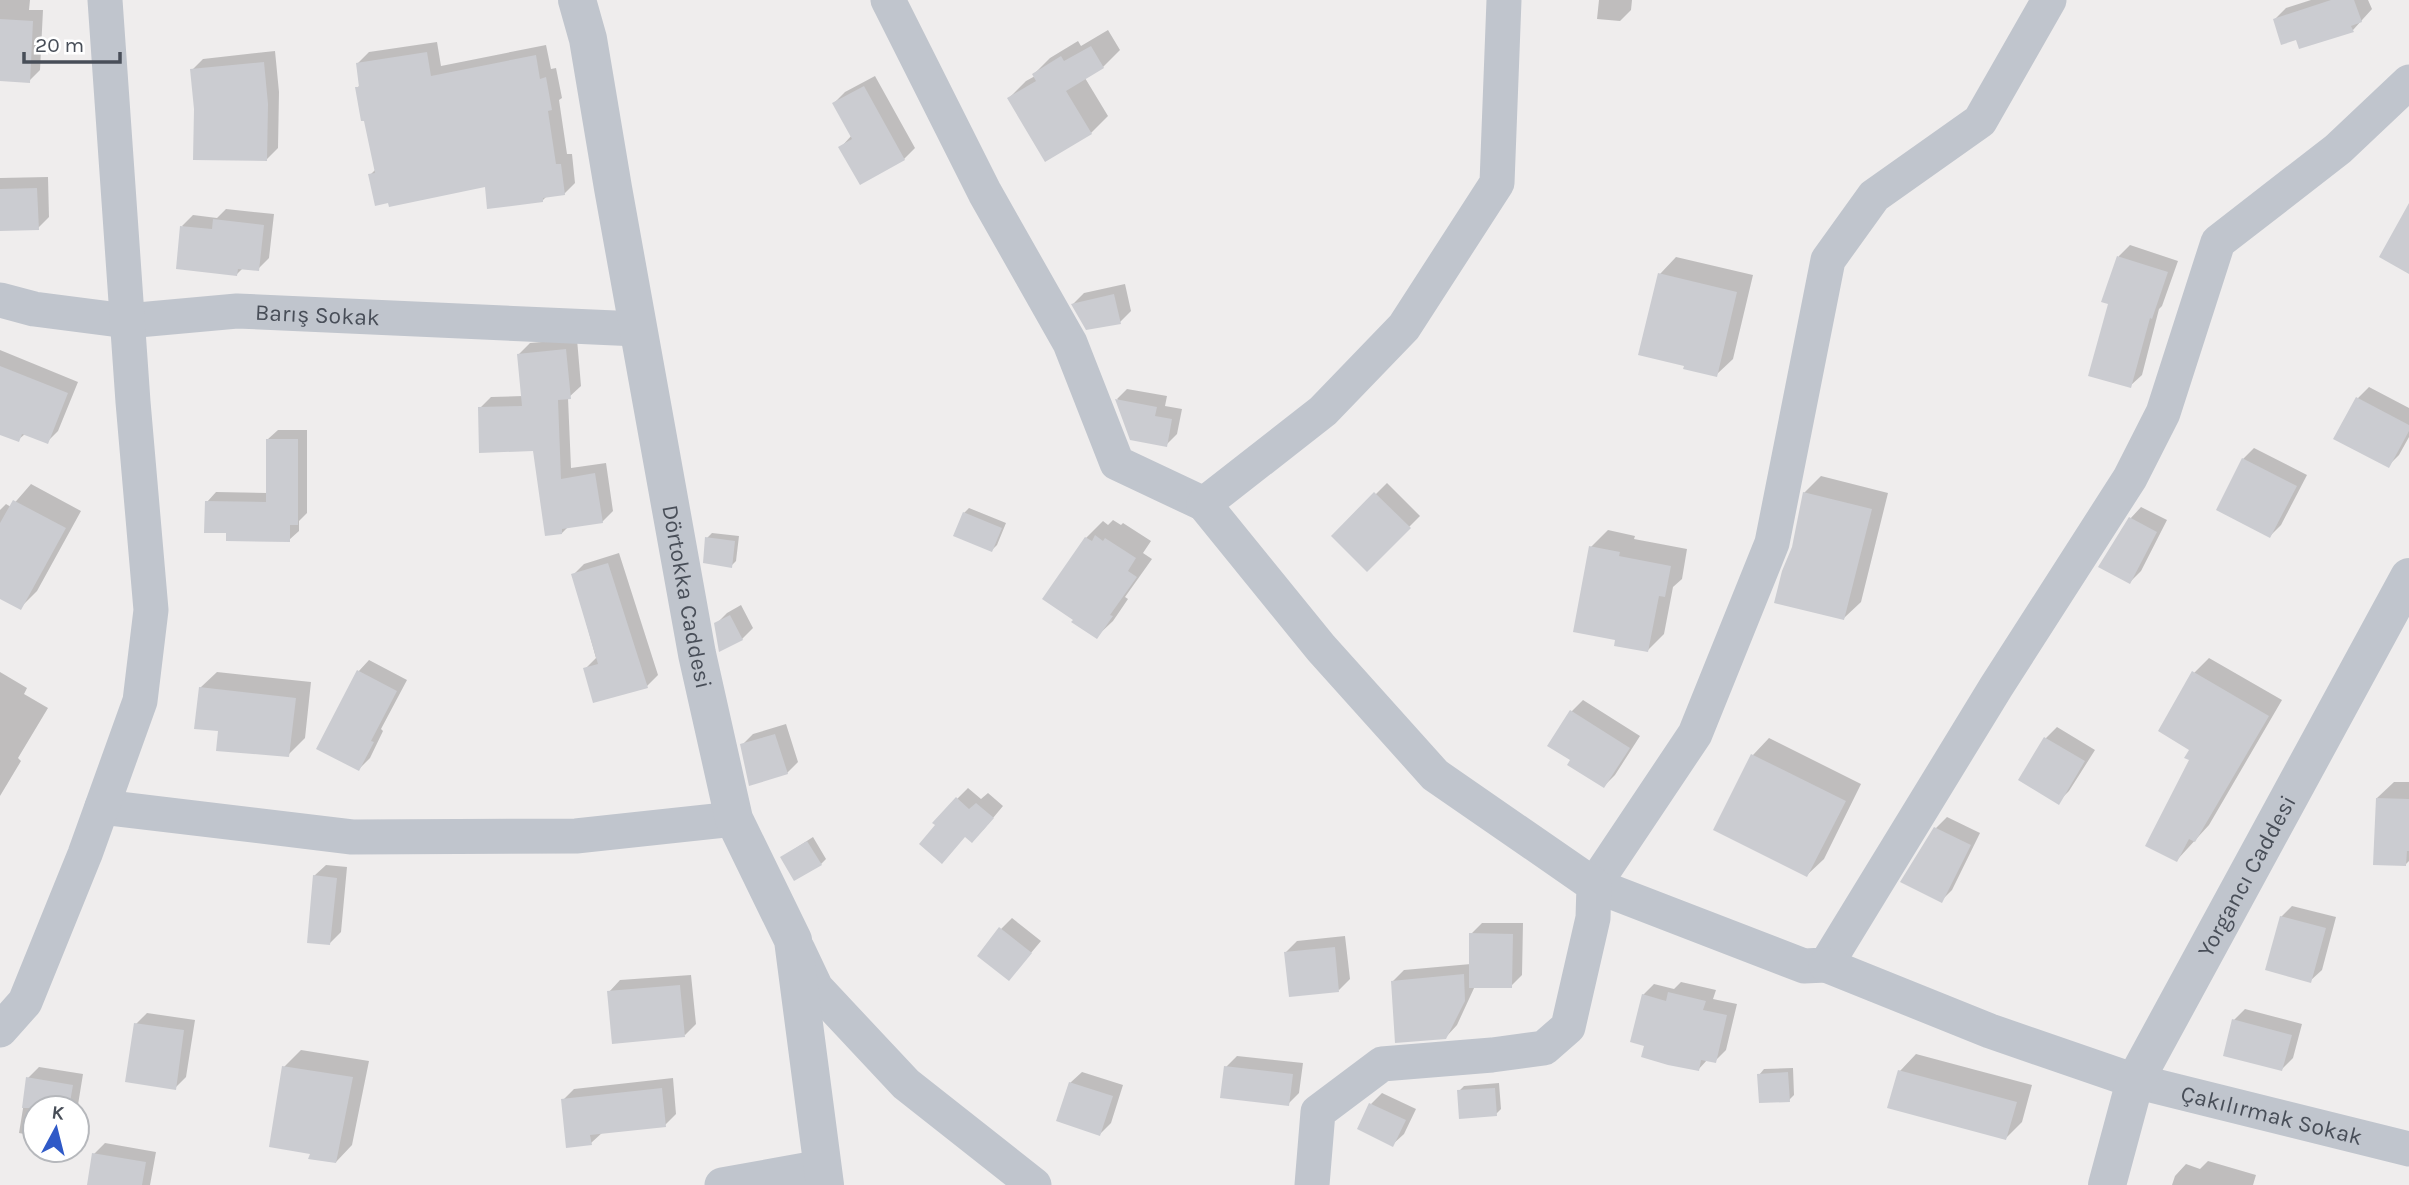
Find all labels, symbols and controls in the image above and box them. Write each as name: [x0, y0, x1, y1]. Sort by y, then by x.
scale bar: [24, 21, 121, 65]
text: 20 m: [35, 33, 84, 57]
street label: Barış Sokak: [255, 298, 381, 331]
street label: Dörtokka Caddesi: [657, 503, 718, 691]
street label: Yorgancı Caddesi: [2192, 790, 2301, 962]
street label: Çakılırmak Sokak: [2178, 1079, 2365, 1150]
north arrow: [21, 1094, 91, 1164]
text: K: [50, 1101, 66, 1125]

